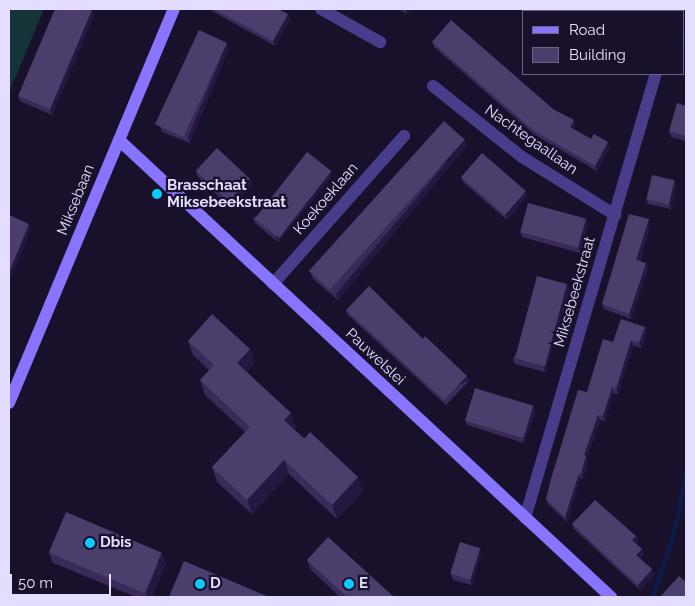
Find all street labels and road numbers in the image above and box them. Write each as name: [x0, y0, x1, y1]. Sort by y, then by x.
street label: Nachtegaallaan: [481, 101, 581, 179]
street label: Koekoeklaan: [290, 159, 362, 239]
street label: Miksebaan: [54, 162, 98, 238]
street label: Miksebeekstraat: [551, 235, 599, 349]
street label: Pauwelslei: [342, 325, 408, 389]

